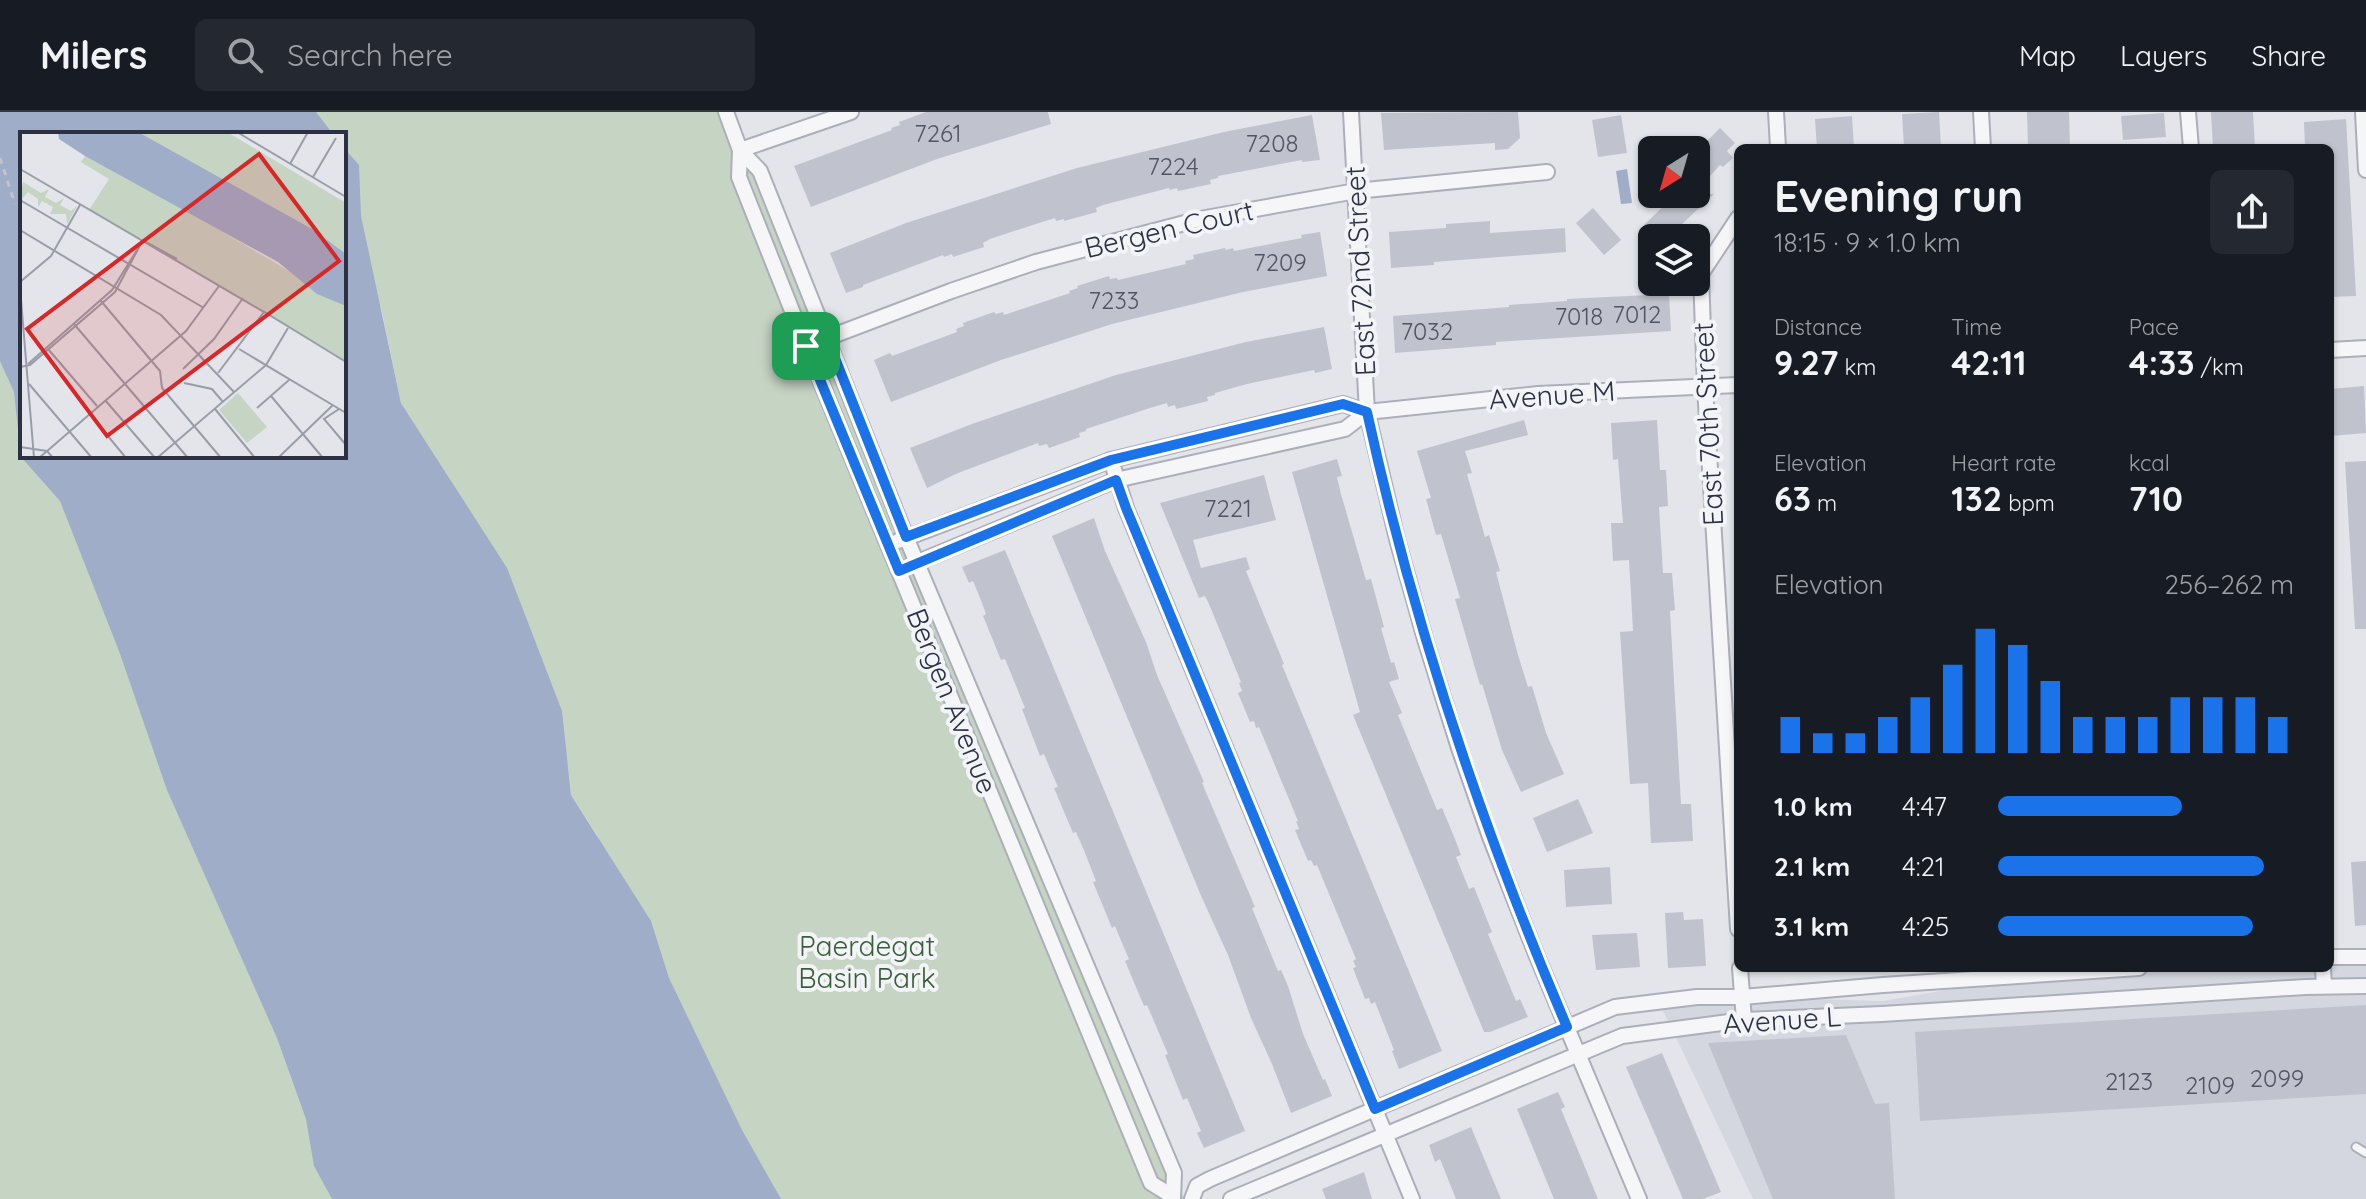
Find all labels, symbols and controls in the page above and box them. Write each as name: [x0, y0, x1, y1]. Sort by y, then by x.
search box: [195, 19, 755, 91]
text: Milers: [40, 31, 147, 79]
icon: search: [223, 33, 267, 77]
text: Search here: [287, 36, 453, 74]
text: Map: [2019, 38, 2076, 73]
text: Layers: [2120, 38, 2207, 73]
text: Share: [2251, 38, 2326, 73]
house number: 7261: [914, 118, 962, 148]
house number: 7208: [1246, 128, 1298, 158]
inset map: [20, 132, 346, 458]
north arrow: [1638, 136, 1710, 208]
map controls: [1638, 136, 1710, 296]
house number: 7224: [1147, 151, 1199, 181]
street label: East 72nd Street: [1337, 165, 1382, 377]
text: Evening run: [1774, 168, 2023, 223]
button: share: [2210, 170, 2294, 254]
street label: Bergen Court: [1081, 192, 1257, 265]
button: layers: [1638, 224, 1710, 296]
text: 18:15 · 9 × 1.0 km: [1774, 226, 1961, 259]
house number: 7209: [1253, 247, 1307, 277]
house number: 7233: [1089, 285, 1139, 315]
house number: 7012: [1613, 299, 1661, 329]
house number: 7018: [1555, 301, 1603, 331]
pin: [772, 312, 840, 380]
text: Distance: [1774, 313, 1862, 341]
text: Time: [1951, 313, 2002, 341]
text: Pace: [2129, 313, 2179, 341]
house number: 7032: [1401, 316, 1453, 346]
street label: East 70th Street: [1685, 321, 1730, 527]
icon: arrive: [784, 324, 828, 368]
text: 9.27: [1774, 341, 1838, 384]
text: 42:11: [1951, 341, 2026, 384]
text: 4:33: [2129, 341, 2194, 384]
text: km: [1838, 353, 1876, 381]
text: /km: [2194, 353, 2244, 381]
street label: Avenue M: [1488, 373, 1616, 416]
text: Elevation: [1774, 449, 1867, 477]
text: Heart rate: [1951, 449, 2056, 477]
text: kcal: [2129, 449, 2170, 477]
text: 63: [1774, 477, 1811, 520]
text: 132: [1951, 477, 2002, 520]
text: 710: [2129, 477, 2183, 520]
text: m: [1811, 489, 1837, 517]
text: bpm: [2002, 489, 2055, 517]
house number: 7221: [1204, 493, 1252, 523]
text: Elevation: [1774, 568, 1884, 601]
text: 256–262 m: [2165, 568, 2294, 601]
street label: Bergen Avenue: [899, 603, 1006, 799]
text: 1.0 km: [1774, 790, 1853, 823]
text: 4:47: [1902, 790, 1947, 823]
text: 2.1 km: [1774, 850, 1850, 883]
text: 4:21: [1902, 850, 1945, 883]
text: 3.1 km: [1774, 910, 1849, 943]
text: 4:25: [1902, 910, 1949, 943]
park label: Paerdegat Basin Park: [798, 928, 936, 995]
street label: Avenue L: [1722, 998, 1842, 1041]
house number: 2099: [2250, 1063, 2304, 1093]
house number: 2123: [2105, 1066, 2153, 1096]
house number: 2109: [2185, 1070, 2235, 1100]

